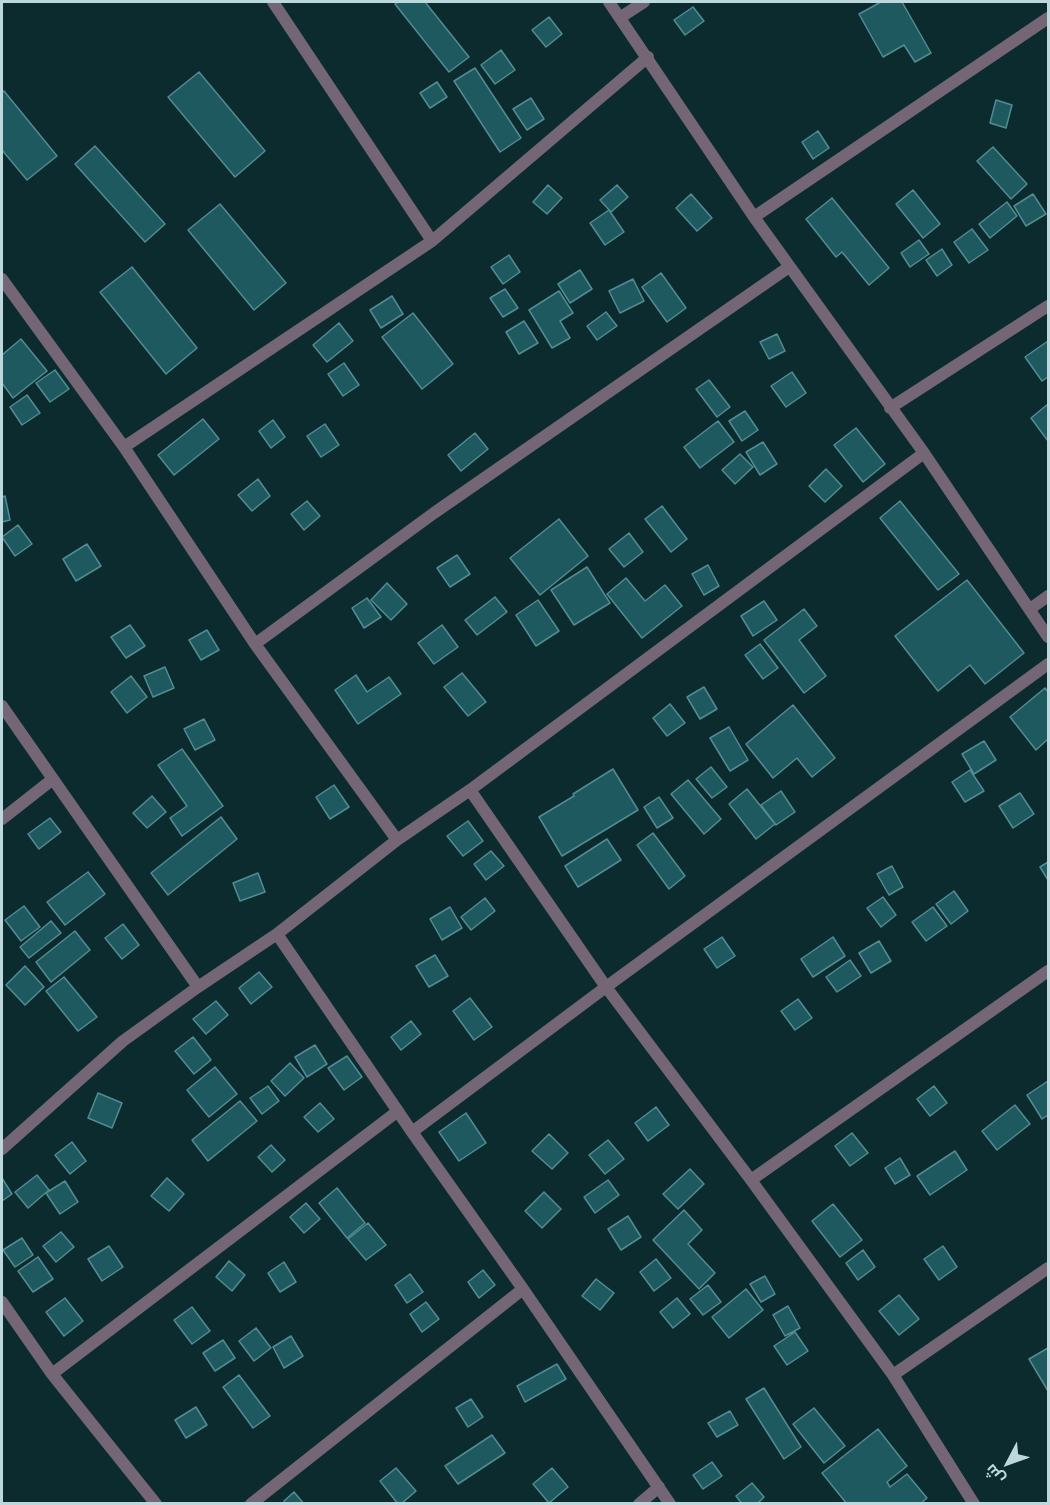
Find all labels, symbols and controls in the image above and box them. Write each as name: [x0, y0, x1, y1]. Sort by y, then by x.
north arrow: [978, 1433, 1038, 1493]
text: ش: [980, 1461, 1008, 1489]

